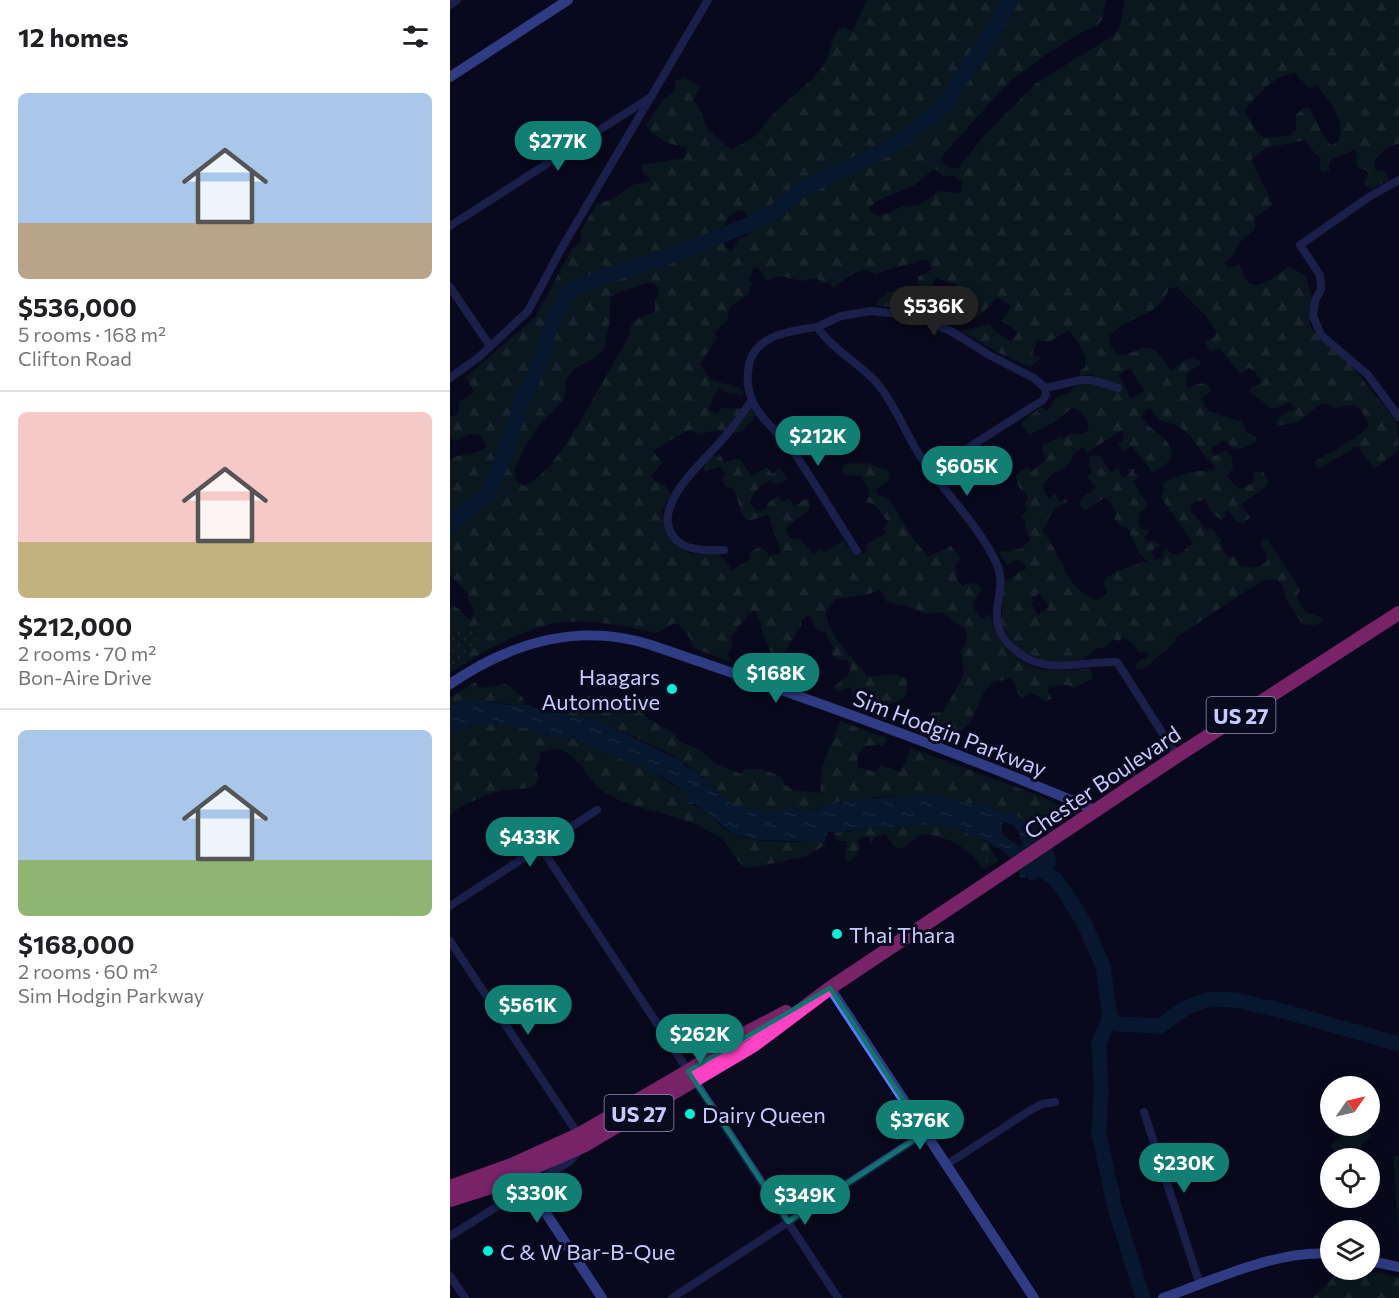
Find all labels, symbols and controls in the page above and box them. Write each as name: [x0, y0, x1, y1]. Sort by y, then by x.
icon: filters: [399, 20, 432, 53]
text: 12 homes: [18, 21, 129, 52]
pin: $277K: [516, 121, 600, 172]
text: $277K: [529, 128, 587, 152]
icon: home: [171, 132, 279, 240]
pin: $536K: [892, 286, 976, 337]
text: $536,000: [18, 291, 137, 322]
text: $536K: [903, 293, 965, 317]
text: 5 rooms · 168 m²: [18, 322, 166, 346]
text: Clifton Road: [18, 346, 132, 370]
pin: $212K: [776, 416, 860, 467]
text: $212K: [789, 423, 847, 447]
pin: $605K: [925, 446, 1009, 497]
icon: home: [171, 451, 279, 559]
text: $605K: [936, 453, 998, 477]
text: $212,000: [18, 610, 132, 641]
text: 2 rooms · 70 m²: [18, 641, 156, 665]
pin: $168K: [734, 653, 818, 704]
text: $168K: [746, 660, 806, 684]
place label: Haagars Automotive: [541, 663, 660, 715]
text: Bon-Aire Drive: [18, 665, 152, 689]
marker: Haagars Automotive: [665, 682, 679, 696]
street label: Sim Hodgin Parkway: [850, 684, 1050, 782]
road number: US 27: [1206, 697, 1276, 733]
street label: Chester Boulevard: [1019, 720, 1185, 844]
icon: home: [171, 769, 279, 877]
pin: $433K: [488, 817, 572, 868]
text: $433K: [500, 824, 560, 848]
place label: Thai Thara: [849, 921, 955, 948]
marker: Thai Thara: [830, 927, 844, 941]
text: $168,000: [18, 928, 134, 959]
text: 2 rooms · 60 m²: [18, 959, 158, 983]
text: Sim Hodgin Parkway: [18, 983, 204, 1007]
pin: $561K: [486, 985, 570, 1036]
text: $561K: [499, 992, 557, 1016]
pin: $262K: [658, 1014, 742, 1065]
text: $262K: [670, 1021, 730, 1045]
north arrow: [1320, 1076, 1380, 1136]
map controls: [1320, 1076, 1380, 1280]
road number: US 27: [604, 1095, 674, 1131]
pin: $376K: [878, 1100, 962, 1151]
place label: Dairy Queen: [702, 1101, 826, 1128]
marker: Dairy Queen: [683, 1107, 697, 1121]
text: $376K: [890, 1107, 950, 1131]
pin: $230K: [1142, 1143, 1226, 1194]
button: locate: [1320, 1148, 1380, 1208]
text: $230K: [1153, 1150, 1215, 1174]
pin: $330K: [495, 1173, 579, 1224]
pin: $349K: [763, 1175, 847, 1226]
text: $330K: [506, 1180, 568, 1204]
text: $349K: [774, 1182, 836, 1206]
button: layers: [1320, 1220, 1380, 1280]
place label: C & W Bar-B-Que: [500, 1238, 675, 1265]
marker: C & W Bar-B-Que: [481, 1244, 495, 1258]

